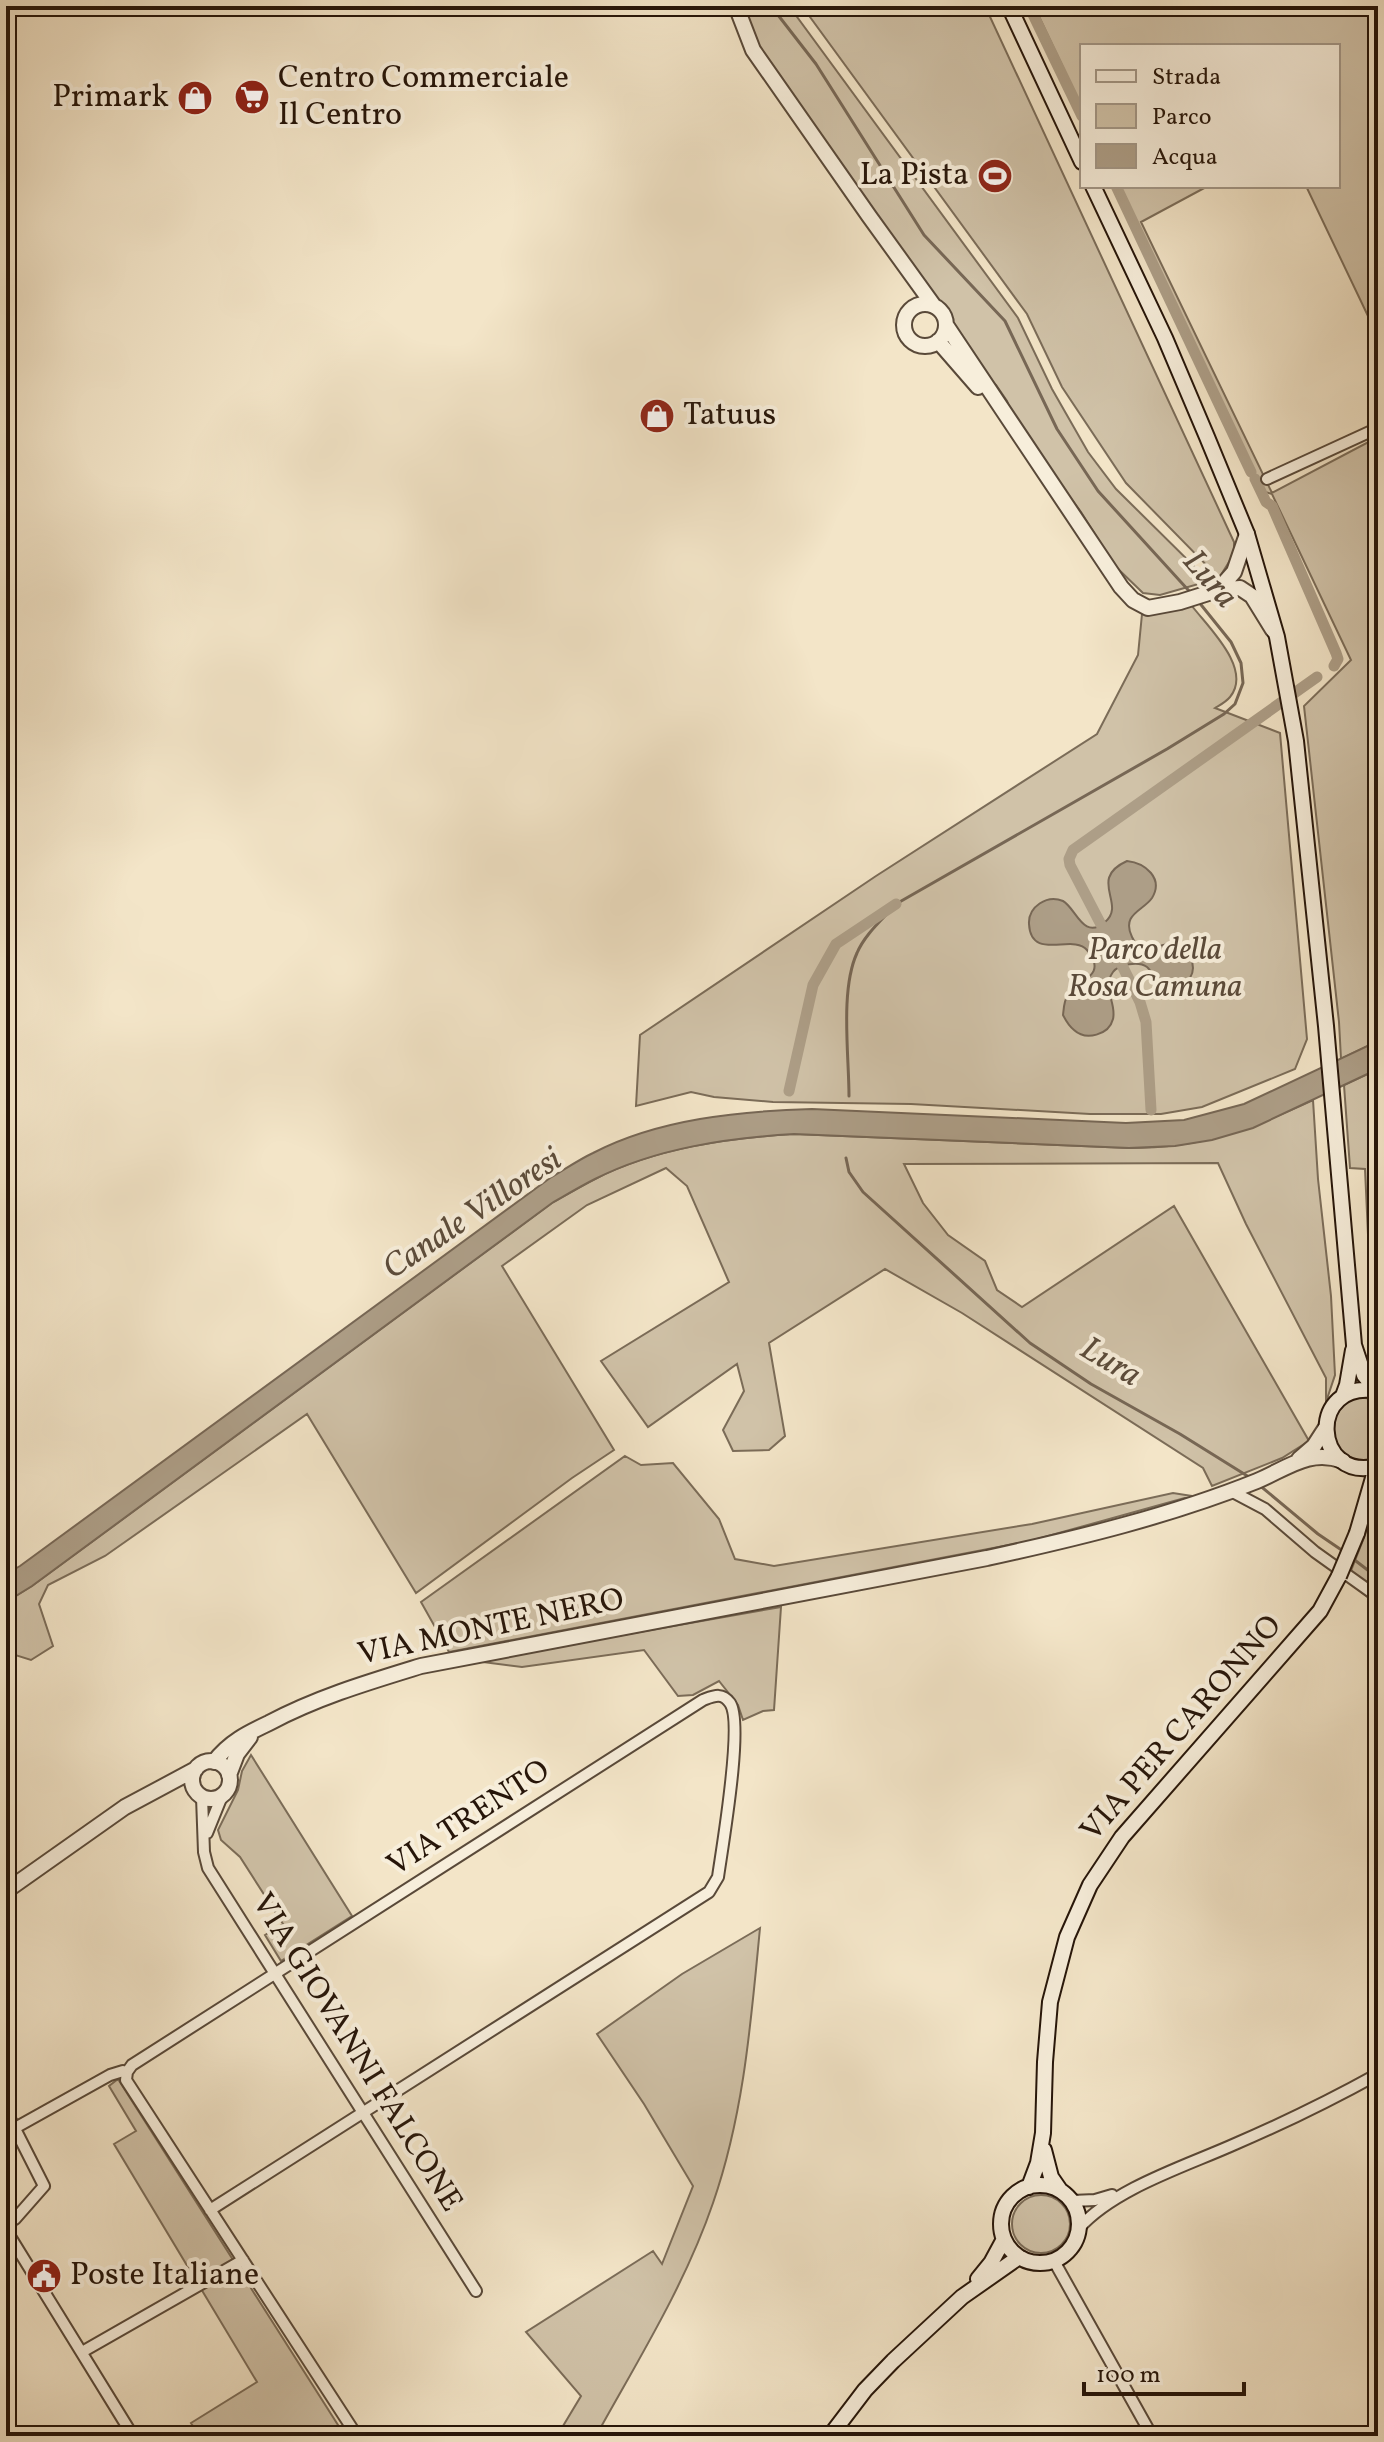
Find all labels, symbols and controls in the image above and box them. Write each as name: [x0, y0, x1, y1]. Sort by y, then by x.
legend: [1080, 44, 1340, 188]
place label: Centro Commerciale Il Centro: [278, 57, 569, 138]
text: Strada: [1152, 61, 1221, 95]
place label: Primark: [52, 76, 169, 120]
supermarket icon: Centro Commerciale Il Centro: [233, 78, 271, 116]
shop icon: Primark: [176, 79, 214, 117]
text: Parco: [1152, 101, 1211, 135]
text: Acqua: [1152, 141, 1218, 175]
place label: La Pista: [860, 154, 969, 198]
sports icon: La Pista: [976, 157, 1014, 195]
place label: Tatuus: [683, 394, 776, 438]
shop icon: Tatuus: [638, 397, 676, 435]
water label: Lura: [1170, 541, 1248, 619]
park label: Parco della Rosa Camuna: [1068, 929, 1242, 1010]
water label: Canale Villoresi: [374, 1137, 572, 1292]
water label: Lura: [1071, 1326, 1149, 1400]
street label: VIA MONTE NERO: [354, 1578, 628, 1678]
street label: VIA PER CARONNO: [1071, 1606, 1293, 1852]
street label: VIA TRENTO: [379, 1750, 559, 1888]
street label: VIA GIOVANNI FALCONE: [240, 1885, 472, 2221]
place label: Poste Italiane: [70, 2254, 259, 2298]
public building icon: Poste Italiane: [25, 2257, 63, 2295]
scale bar: [1084, 2346, 1244, 2396]
text: 100 m: [1096, 2359, 1161, 2393]

